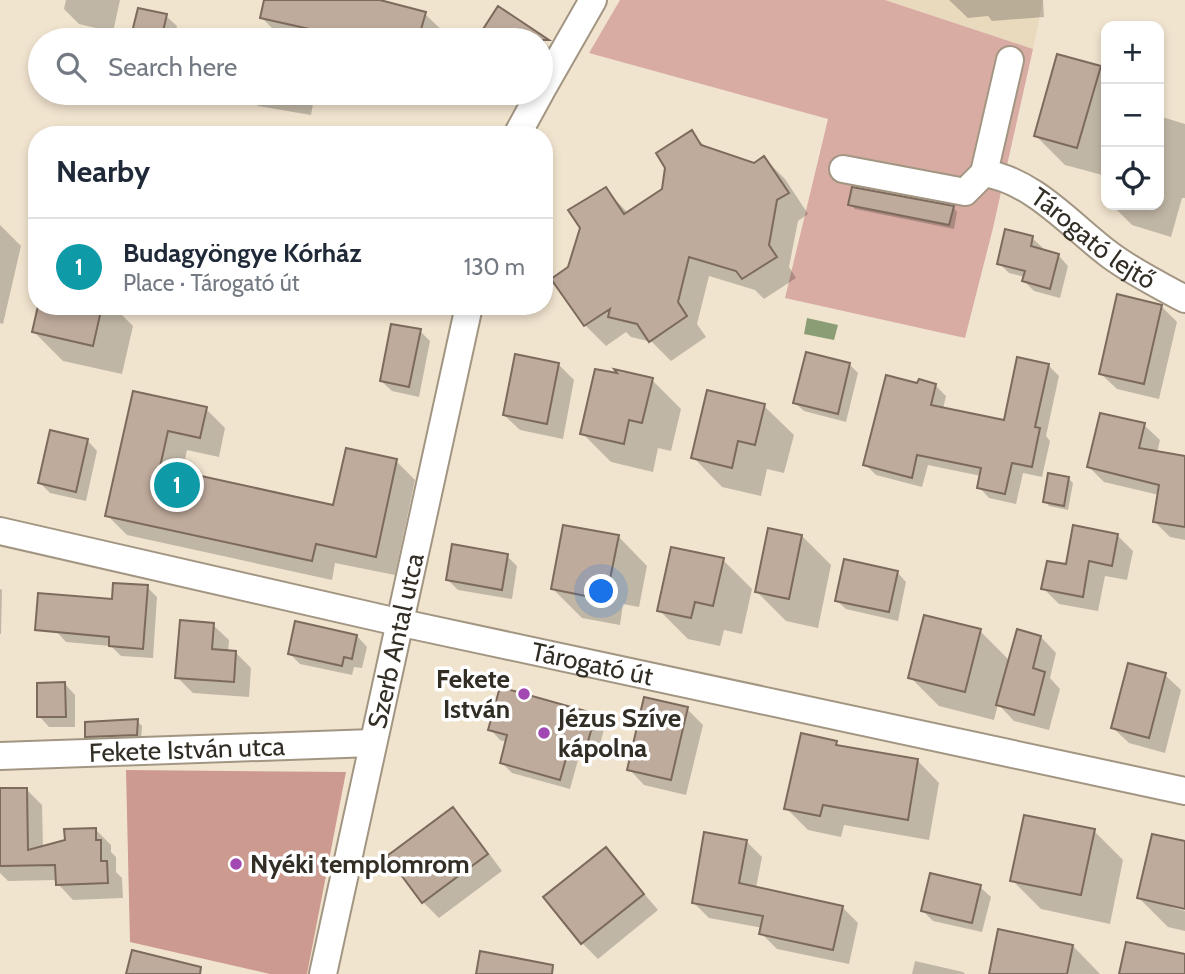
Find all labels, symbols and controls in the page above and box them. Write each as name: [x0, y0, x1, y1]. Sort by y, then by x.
map controls: [1101, 21, 1164, 210]
button: +: [1101, 21, 1164, 84]
search box: [28, 28, 553, 105]
icon: search: [52, 48, 90, 86]
text: Search here: [108, 51, 237, 83]
button: −: [1101, 84, 1164, 147]
button: locate: [1101, 147, 1164, 210]
text: Nearby: [56, 153, 150, 190]
street label: Tárogató lejtő: [1025, 180, 1161, 296]
text: Budagyöngye Kórház: [123, 237, 361, 269]
text: 1: [75, 253, 83, 281]
text: 130 m: [464, 253, 525, 281]
text: Place · Tárogató út: [123, 269, 299, 297]
pin: 1: [154, 459, 200, 511]
street label: Szerb Antal utca: [361, 550, 431, 732]
your location: [584, 574, 618, 608]
street label: Tárogató út: [529, 635, 656, 692]
place label: Fekete István: [436, 663, 510, 725]
marker: Fekete István: [516, 686, 532, 702]
place label: Jézus Szíve kápolna: [557, 702, 681, 764]
marker: Jézus Szíve kápolna: [536, 725, 552, 741]
street label: Fekete István utca: [88, 730, 286, 769]
place label: Nyéki templomrom: [250, 848, 470, 880]
marker: Nyéki templomrom: [228, 856, 244, 872]

